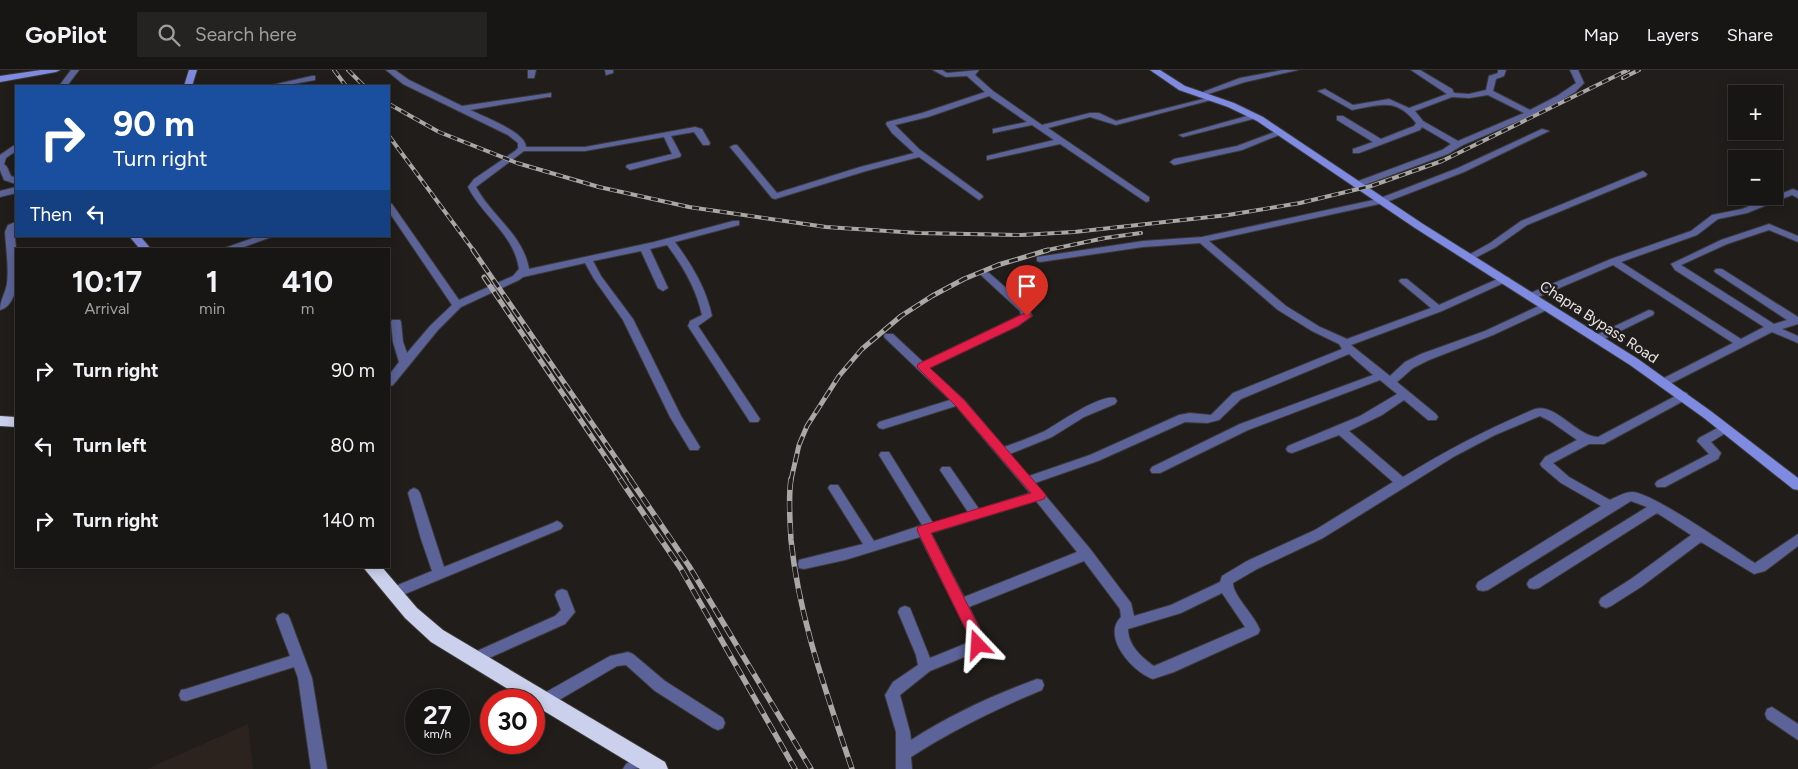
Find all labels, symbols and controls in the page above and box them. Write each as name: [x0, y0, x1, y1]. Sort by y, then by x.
search box: [137, 12, 487, 57]
text: GoPilot: [25, 20, 107, 49]
icon: search: [155, 21, 183, 49]
text: Search here: [195, 23, 297, 46]
text: Map: [1584, 24, 1619, 46]
text: Layers: [1647, 24, 1699, 46]
text: Share: [1727, 24, 1773, 46]
map controls: [1728, 85, 1783, 205]
button: +: [1728, 85, 1783, 140]
text: 90 m: [113, 103, 195, 145]
icon: right: [30, 105, 95, 170]
text: Turn right: [113, 145, 208, 172]
button: −: [1728, 150, 1783, 205]
icon: left: [82, 200, 110, 228]
text: Then: [30, 203, 72, 226]
text: 10:17: [72, 263, 142, 300]
text: 1: [206, 263, 219, 300]
text: 410: [282, 263, 333, 300]
pin: [1006, 265, 1048, 316]
icon: arrive: [1013, 272, 1041, 300]
street label: Chapra Bypass Road: [1536, 277, 1662, 367]
text: Arrival: [84, 299, 130, 318]
text: min: [199, 299, 225, 318]
text: m: [301, 299, 314, 318]
icon: right: [30, 357, 58, 385]
text: Turn right: [73, 359, 159, 382]
text: 90 m: [331, 359, 375, 382]
icon: left: [30, 432, 58, 460]
text: Turn left: [73, 434, 147, 457]
text: 80 m: [330, 434, 375, 457]
icon: right: [30, 507, 58, 535]
text: Turn right: [73, 509, 159, 532]
text: 140 m: [322, 509, 375, 532]
position arrow: [951, 618, 1003, 670]
speed limit sign: 30: [480, 689, 545, 754]
text: 27: [423, 700, 452, 730]
text: km/h: [424, 727, 451, 741]

